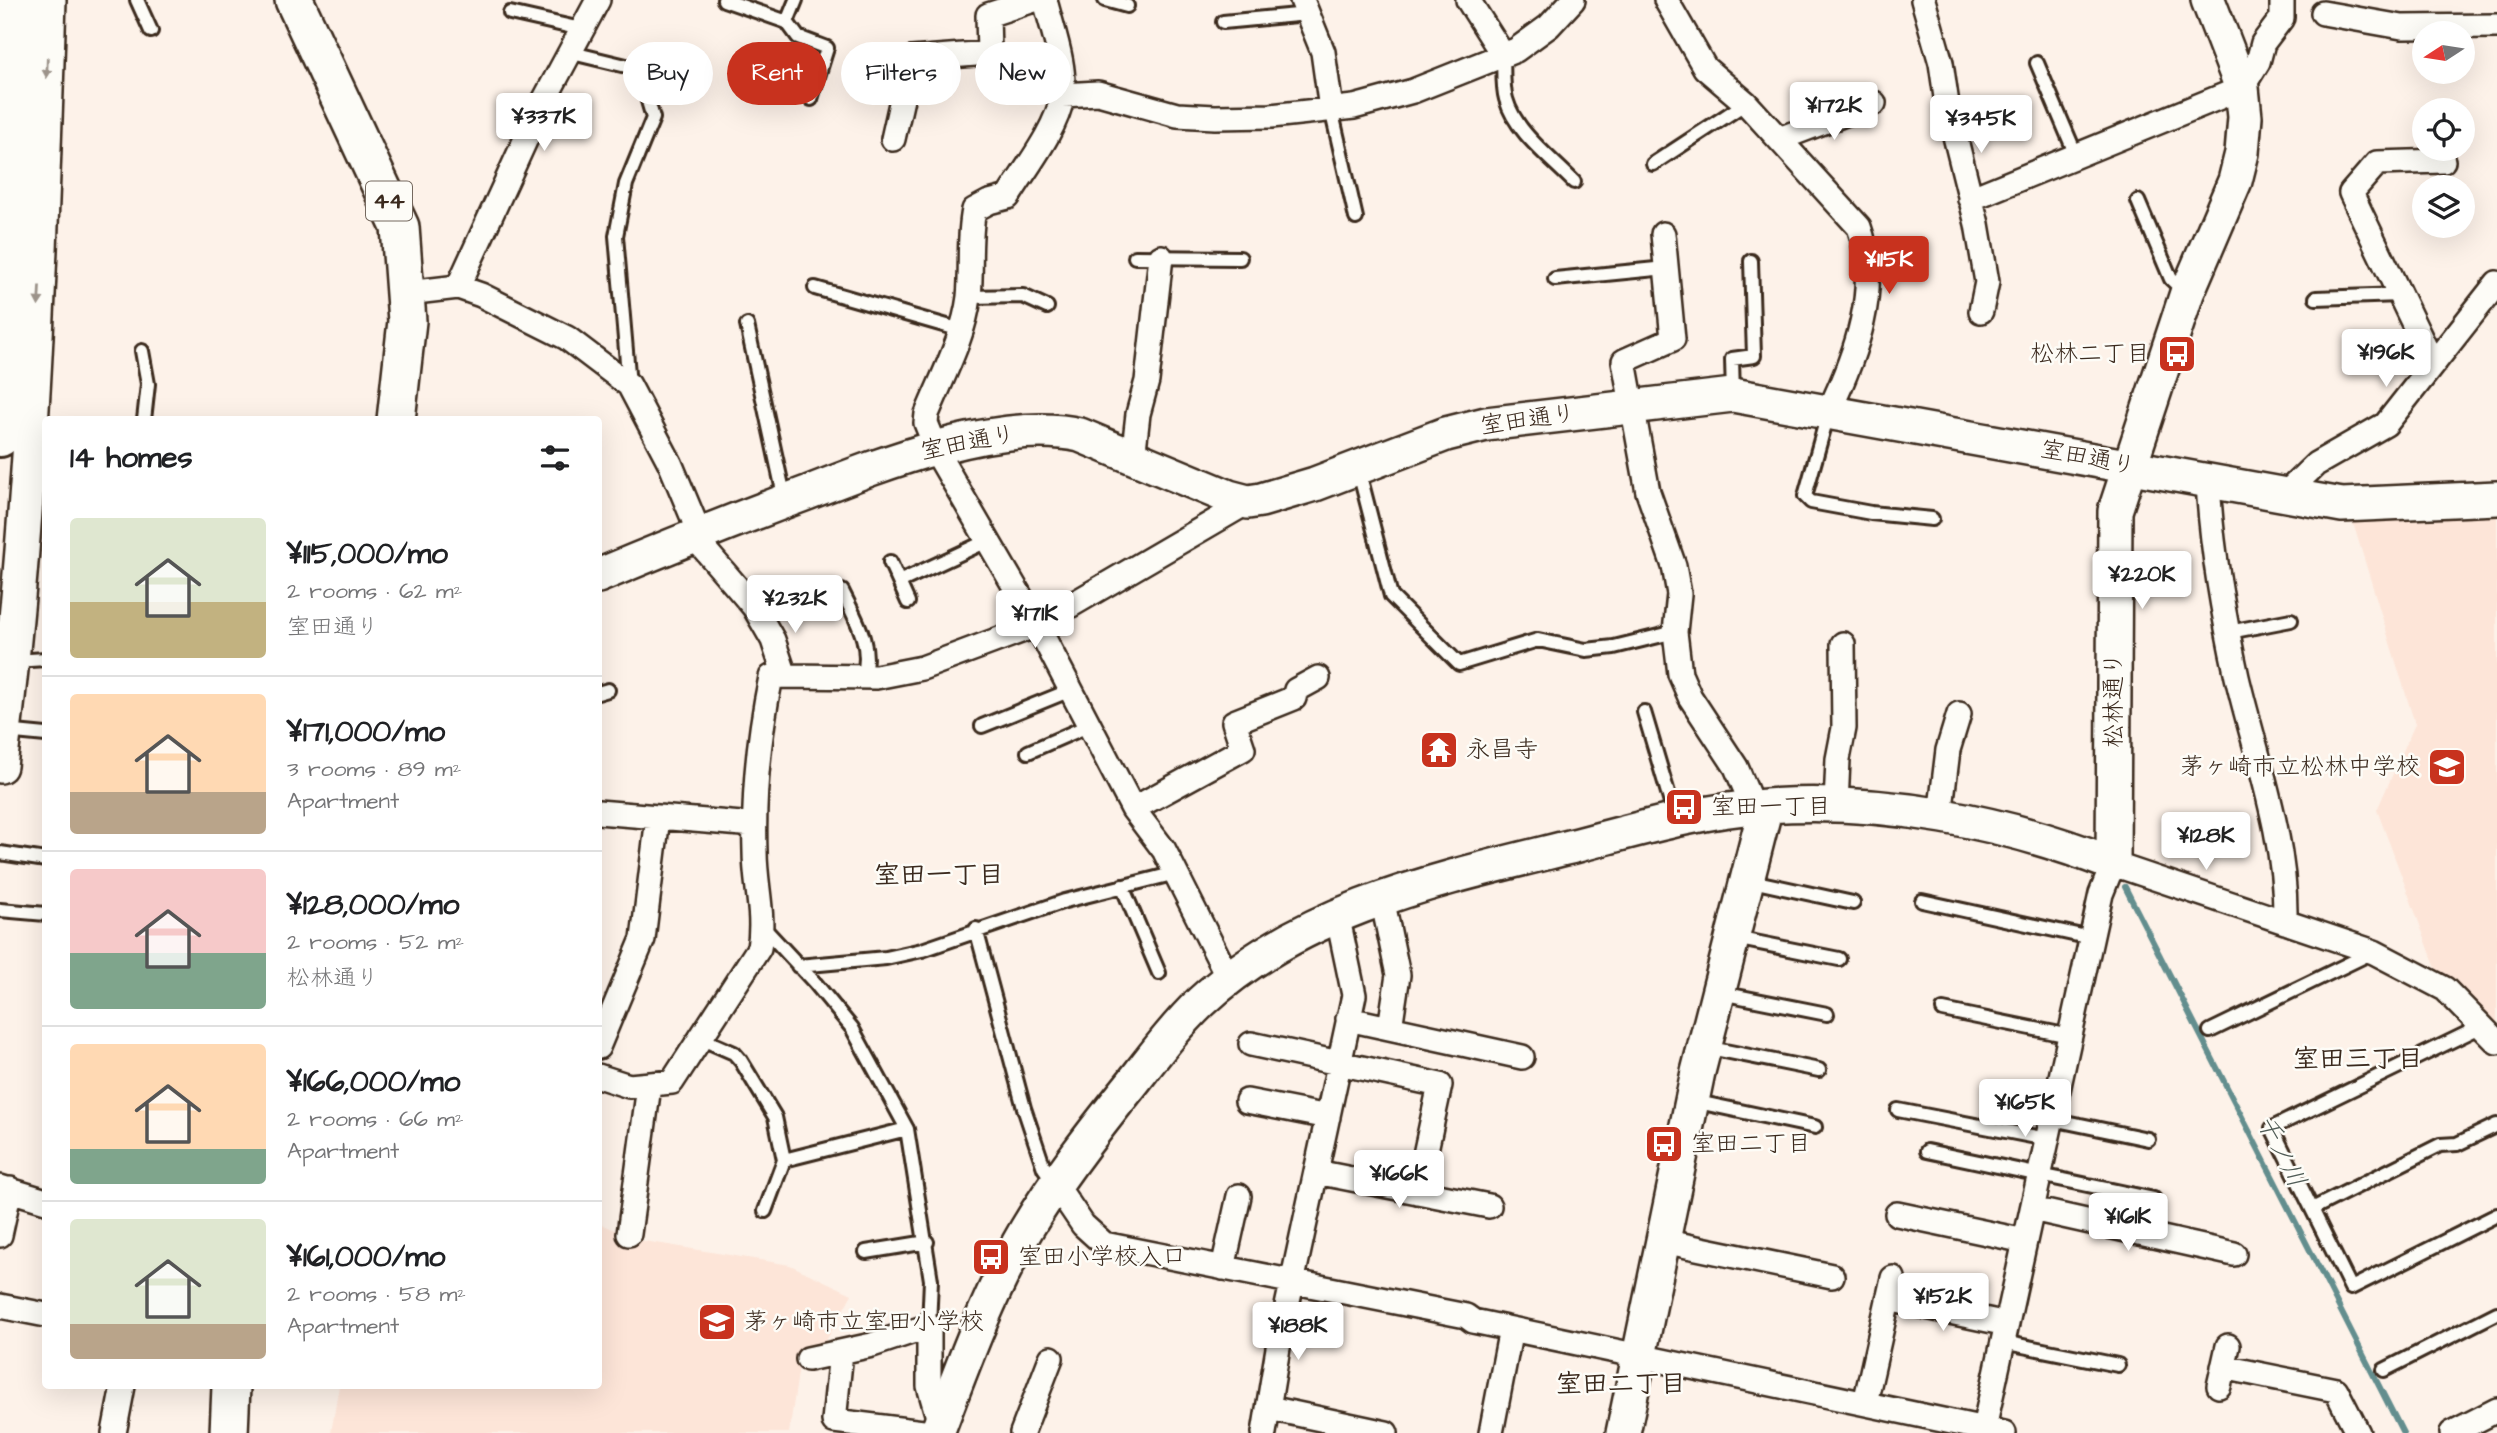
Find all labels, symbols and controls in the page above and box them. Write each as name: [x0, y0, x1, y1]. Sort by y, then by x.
north arrow: [2412, 21, 2474, 84]
map controls: [2412, 21, 2475, 238]
chip: Buy: [623, 42, 713, 105]
chip: Rent: [727, 42, 827, 105]
chip: Filters: [841, 42, 961, 105]
chip: New: [975, 42, 1071, 105]
one-way arrow: [41, 57, 52, 79]
pin: ¥172K: [1785, 82, 1883, 142]
text: ¥172K: [1806, 89, 1862, 121]
pin: ¥337K: [495, 94, 593, 153]
pin: ¥345K: [1932, 96, 2030, 155]
button: locate: [2412, 98, 2475, 161]
text: ¥337K: [512, 100, 576, 132]
text: ¥345K: [1946, 102, 2016, 134]
button: layers: [2412, 175, 2475, 238]
road number: 44: [366, 182, 412, 220]
pin: ¥115K: [1840, 236, 1938, 296]
text: ¥115K: [1865, 243, 1913, 275]
one-way arrow: [34, 285, 45, 307]
pin: ¥196K: [2337, 330, 2435, 389]
bus stop icon: 松林二丁目: [2156, 333, 2198, 375]
text: ¥196K: [2358, 336, 2414, 368]
place label: 松林二丁目: [2030, 337, 2150, 371]
street label: 室田通り: [1478, 396, 1578, 444]
street label: 室田通り: [918, 417, 1018, 469]
street label: 室田通り: [2038, 432, 2138, 484]
text: 14 homes: [70, 437, 193, 479]
icon: filters: [536, 439, 574, 477]
text: ¥115,000/mo: [287, 533, 448, 575]
icon: home: [126, 546, 210, 630]
pin: ¥220K: [2093, 552, 2191, 611]
text: ¥220K: [2108, 558, 2176, 590]
text: 2 rooms · 62 m²: [287, 575, 462, 607]
pin: ¥232K: [746, 576, 844, 635]
text: ¥232K: [763, 582, 827, 614]
pin: ¥171K: [986, 590, 1084, 650]
text: ¥171K: [1012, 597, 1058, 629]
text: 室田通り: [287, 611, 379, 643]
street label: 松林通り: [2097, 652, 2131, 748]
text: ¥171,000/mo: [287, 711, 445, 753]
icon: home: [126, 722, 210, 806]
temple icon: 永昌寺: [1418, 729, 1460, 771]
place label: 永昌寺: [1466, 733, 1538, 767]
school or university icon: 茅ヶ崎市立松林中学校: [2426, 746, 2468, 788]
place label: 茅ヶ崎市立松林中学校: [2180, 750, 2420, 784]
text: 3 rooms · 89 m²: [287, 753, 461, 785]
text: Apartment: [287, 785, 399, 817]
bus stop icon: 室田一丁目: [1663, 786, 1705, 828]
place label: 室田一丁目: [1711, 790, 1831, 824]
pin: ¥128K: [2157, 812, 2255, 872]
text: ¥128K: [2177, 819, 2235, 851]
district label: 室田一丁目: [874, 857, 1004, 893]
text: ¥128,000/mo: [287, 884, 459, 926]
icon: home: [126, 897, 210, 981]
text: 2 rooms · 52 m²: [287, 926, 464, 958]
text: 松林通り: [287, 962, 379, 994]
district label: 室田三丁目: [2293, 1041, 2423, 1077]
text: ¥166,000/mo: [287, 1061, 460, 1103]
icon: home: [126, 1072, 210, 1156]
pin: ¥165K: [1976, 1080, 2074, 1139]
text: ¥165K: [1995, 1086, 2055, 1118]
text: 2 rooms · 66 m²: [287, 1103, 464, 1135]
water label: 千ノ川: [2247, 1108, 2315, 1194]
bus stop icon: 室田二丁目: [1643, 1123, 1685, 1165]
place label: 室田二丁目: [1691, 1127, 1811, 1161]
text: Apartment: [287, 1135, 399, 1167]
pin: ¥166K: [1350, 1150, 1448, 1210]
text: ¥166K: [1370, 1157, 1428, 1189]
pin: ¥161K: [2079, 1194, 2177, 1253]
text: ¥161K: [2105, 1200, 2151, 1232]
text: ¥161,000/mo: [287, 1236, 446, 1278]
bus stop icon: 室田小学校入口: [970, 1236, 1012, 1278]
place label: 室田小学校入口: [1018, 1240, 1186, 1274]
icon: home: [126, 1247, 210, 1331]
pin: ¥152K: [1894, 1274, 1992, 1333]
text: 2 rooms · 58 m²: [287, 1278, 466, 1310]
text: ¥152K: [1914, 1280, 1972, 1312]
school or university icon: 茅ヶ崎市立室田小学校: [696, 1301, 738, 1343]
pin: ¥188K: [1249, 1302, 1347, 1362]
place label: 茅ヶ崎市立室田小学校: [744, 1305, 984, 1339]
text: ¥188K: [1269, 1309, 1327, 1341]
text: Apartment: [287, 1310, 399, 1342]
district label: 室田二丁目: [1556, 1366, 1686, 1402]

